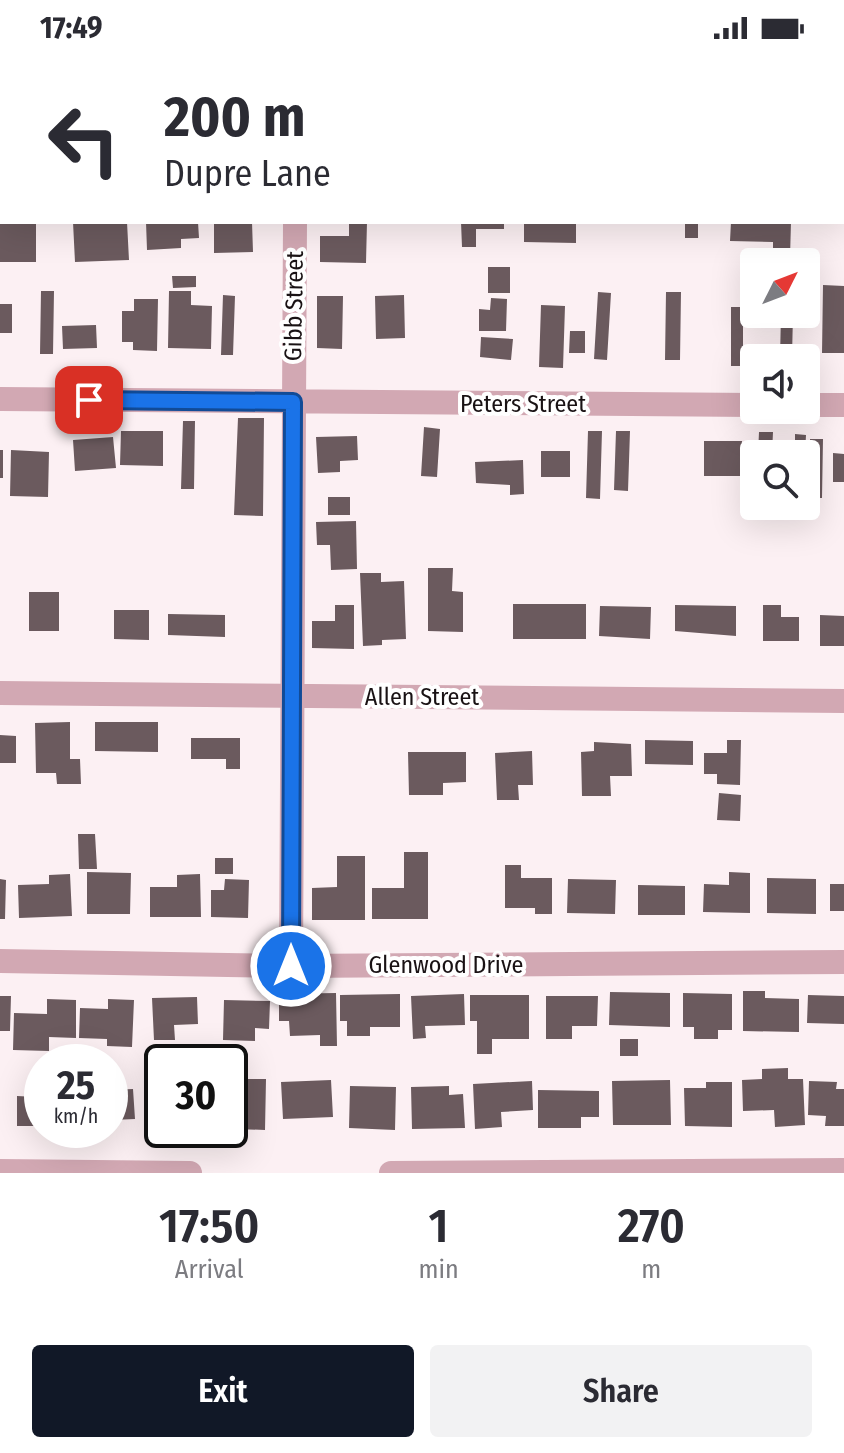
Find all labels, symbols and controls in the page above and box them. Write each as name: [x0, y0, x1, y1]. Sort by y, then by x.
text: 17:49: [40, 10, 103, 46]
text: 200 m: [164, 84, 305, 151]
icon: left: [32, 88, 136, 192]
text: Dupre Lane: [164, 152, 331, 196]
north arrow: [740, 248, 820, 328]
map controls: [740, 248, 820, 520]
street label: Gibb Street: [279, 251, 309, 361]
button: sound: [740, 344, 820, 424]
pin: [55, 366, 123, 434]
icon: arrive: [67, 378, 111, 422]
street label: Peters Street: [460, 390, 586, 418]
button: search: [740, 440, 820, 520]
street label: Allen Street: [365, 683, 479, 711]
position arrow: [249, 924, 333, 1008]
street label: Glenwood Drive: [369, 951, 523, 979]
speed limit sign: 30: [144, 1044, 248, 1148]
text: 25: [57, 1062, 95, 1110]
text: km/h: [54, 1104, 98, 1128]
text: 17:50: [159, 1197, 259, 1255]
text: 1: [429, 1197, 449, 1255]
text: 270: [618, 1197, 685, 1255]
text: Arrival: [175, 1254, 244, 1285]
text: min: [418, 1254, 459, 1285]
text: m: [641, 1254, 661, 1285]
button: Exit: [32, 1345, 414, 1437]
button: Share: [430, 1345, 812, 1437]

